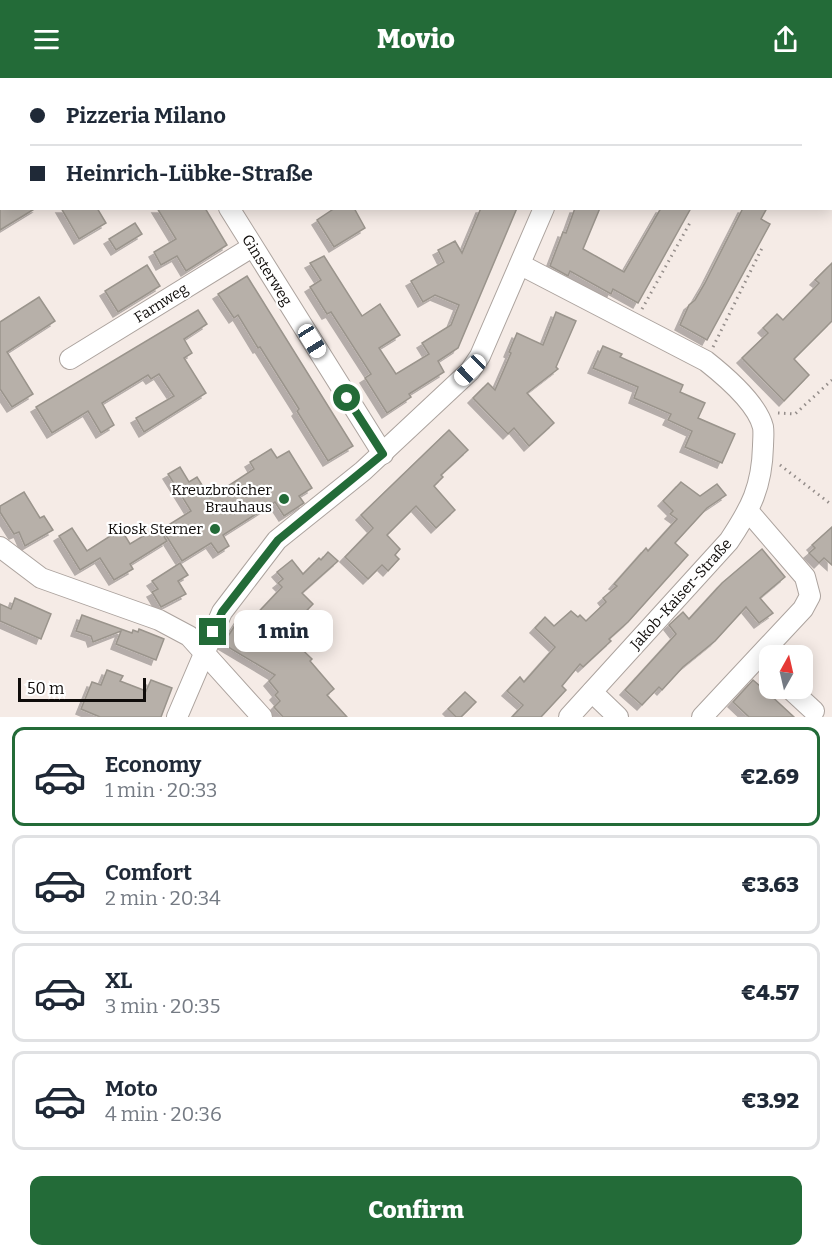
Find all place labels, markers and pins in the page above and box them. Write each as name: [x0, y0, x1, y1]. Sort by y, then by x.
place label: Kreuzbroicher Brauhaus: [171, 481, 272, 516]
marker: Kreuzbroicher Brauhaus: [277, 492, 291, 506]
place label: Kiosk Sterner: [108, 520, 203, 538]
marker: Kiosk Sterner: [208, 522, 222, 536]

